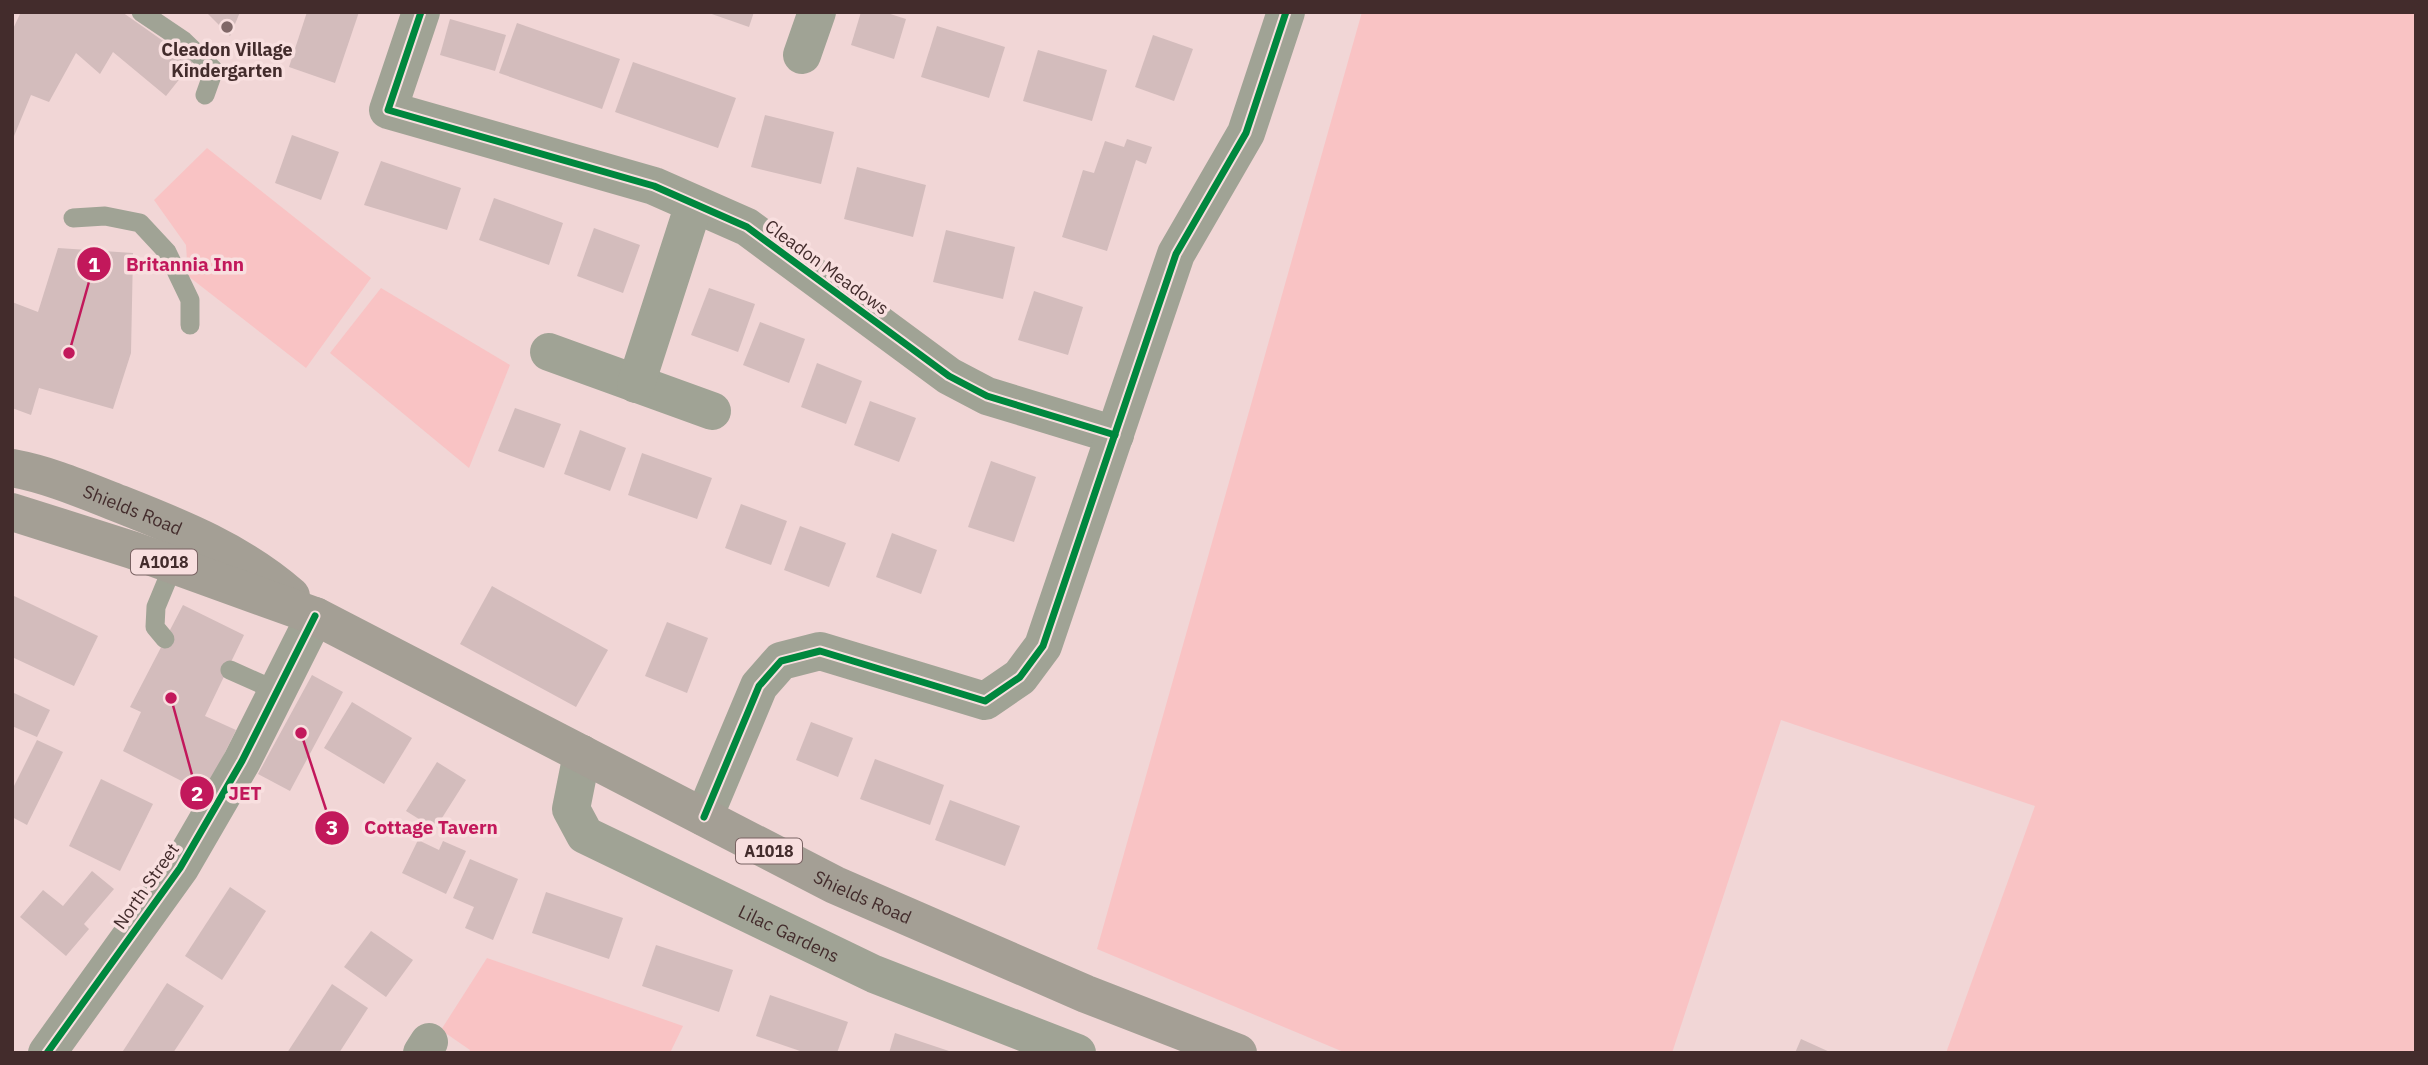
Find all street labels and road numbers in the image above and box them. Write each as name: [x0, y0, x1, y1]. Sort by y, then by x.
street label: Cleadon Meadows: [761, 214, 893, 320]
street label: Shields Road: [80, 479, 186, 540]
road number: A1018: [131, 550, 197, 575]
road number: A1018: [736, 838, 802, 864]
street label: North Street: [108, 839, 184, 933]
street label: Shields Road: [810, 865, 915, 928]
street label: Lilac Gardens: [735, 899, 843, 967]

